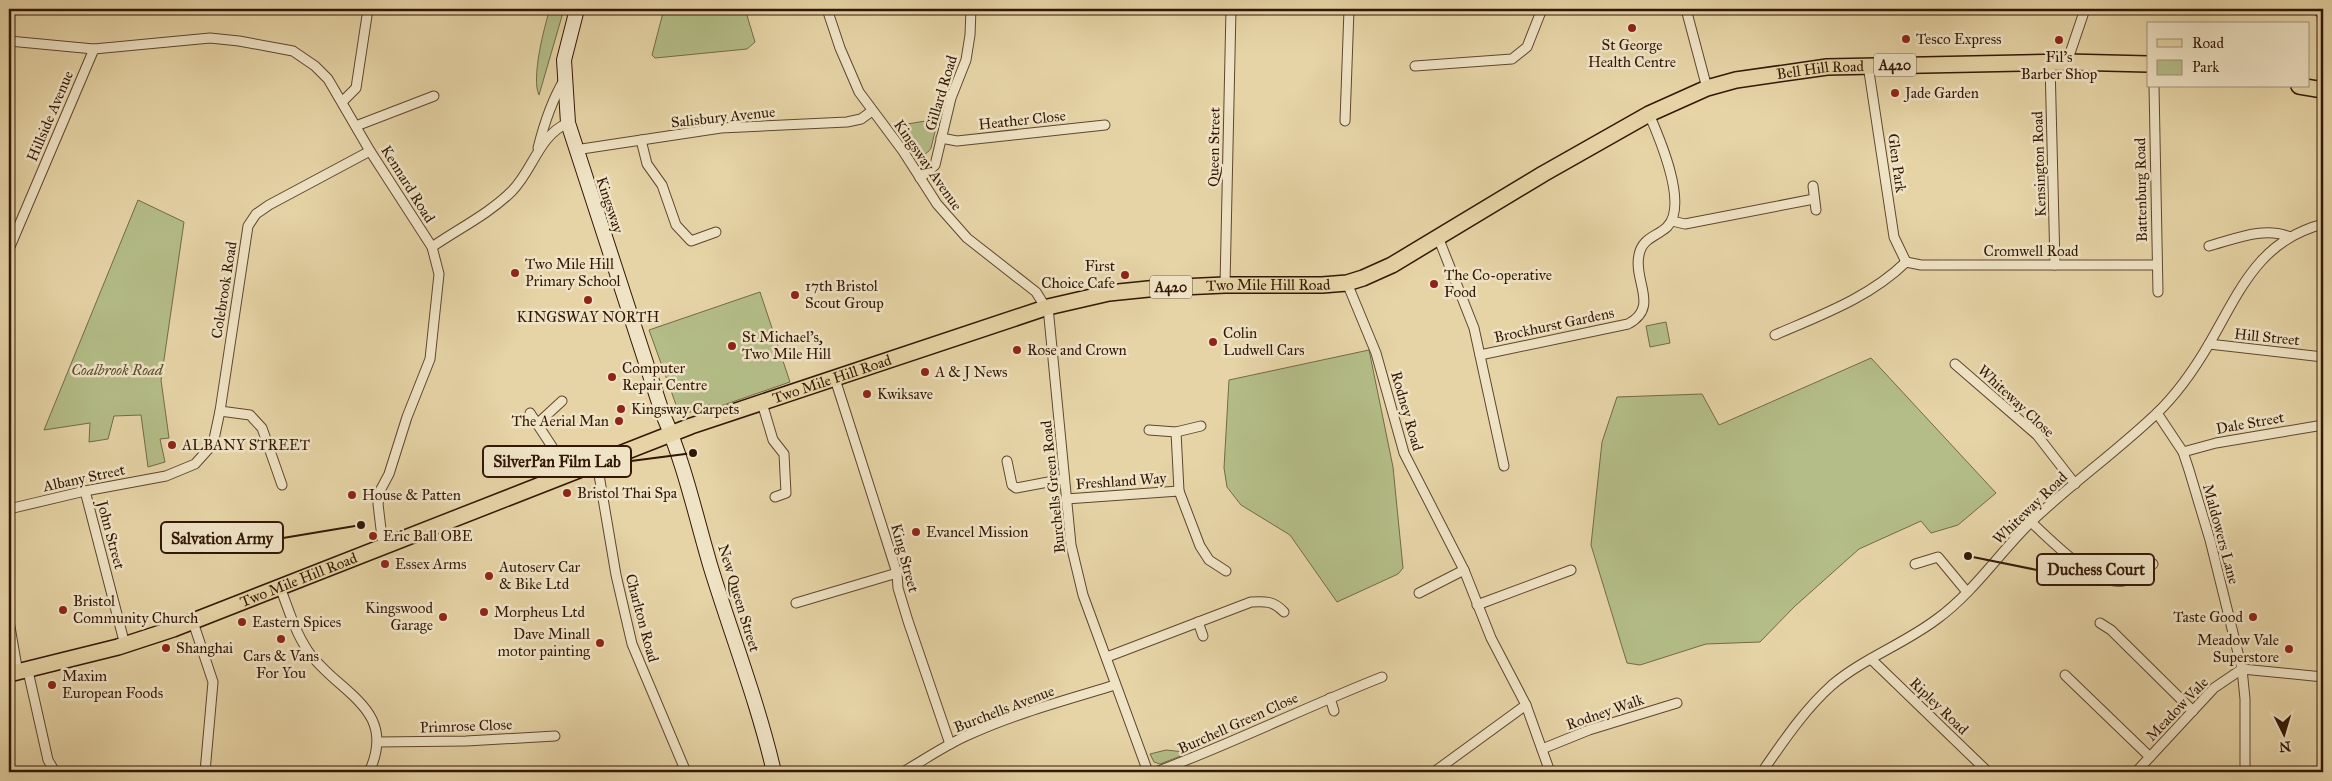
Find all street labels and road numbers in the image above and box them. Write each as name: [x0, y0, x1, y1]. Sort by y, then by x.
street label: Gillard Road: [921, 53, 961, 133]
road number: A420: [1874, 54, 1916, 76]
street label: Bell Hill Road: [1775, 57, 1865, 83]
street label: Hillside Avenue: [23, 68, 77, 164]
street label: Salisbury Avenue: [670, 103, 776, 131]
street label: Heather Close: [977, 106, 1067, 134]
street label: Queen Street: [1204, 106, 1224, 187]
street label: Kensington Road: [2028, 110, 2050, 217]
street label: Kingsway Avenue: [890, 116, 966, 214]
street label: Glen Park: [1884, 132, 1910, 194]
street label: Battenburg Road: [2131, 137, 2151, 242]
street label: Kennard Road: [377, 142, 439, 226]
street label: Kingsway: [592, 174, 628, 236]
street label: Colebrook Road: [207, 240, 241, 340]
street label: Cromwell Road: [1983, 242, 2079, 260]
street label: Two Mile Hill Road: [1206, 275, 1332, 295]
road number: A420: [1150, 276, 1192, 298]
street label: Brockhurst Gardens: [1492, 303, 1616, 347]
street label: Hill Street: [2233, 325, 2301, 349]
street label: Two Mile Hill Road: [770, 351, 894, 407]
street label: Whiteway Close: [1974, 361, 2058, 441]
street label: Rodney Road: [1387, 369, 1427, 453]
street label: Dale Street: [2214, 408, 2286, 438]
street label: Burchells Green Road: [1037, 419, 1069, 554]
street label: Albany Street: [40, 460, 127, 496]
street label: Whiteway Road: [1989, 468, 2071, 548]
street label: Freshland Way: [1075, 469, 1168, 493]
street label: Maldowers Lane: [2199, 482, 2243, 586]
street label: John Street: [92, 497, 129, 572]
street label: King Street: [887, 522, 923, 595]
street label: New Queen Street: [714, 542, 764, 655]
street label: Two Mile Hill Road: [237, 549, 360, 611]
street label: Charlton Road: [622, 572, 663, 665]
street label: Meadow Vale: [2142, 673, 2212, 745]
street label: Ripley Road: [1906, 674, 1972, 739]
street label: Burchells Avenue: [951, 682, 1057, 736]
street label: Burchell Green Close: [1175, 688, 1301, 758]
street label: Rodney Walk: [1564, 690, 1646, 734]
street label: Primrose Close: [419, 715, 513, 737]

